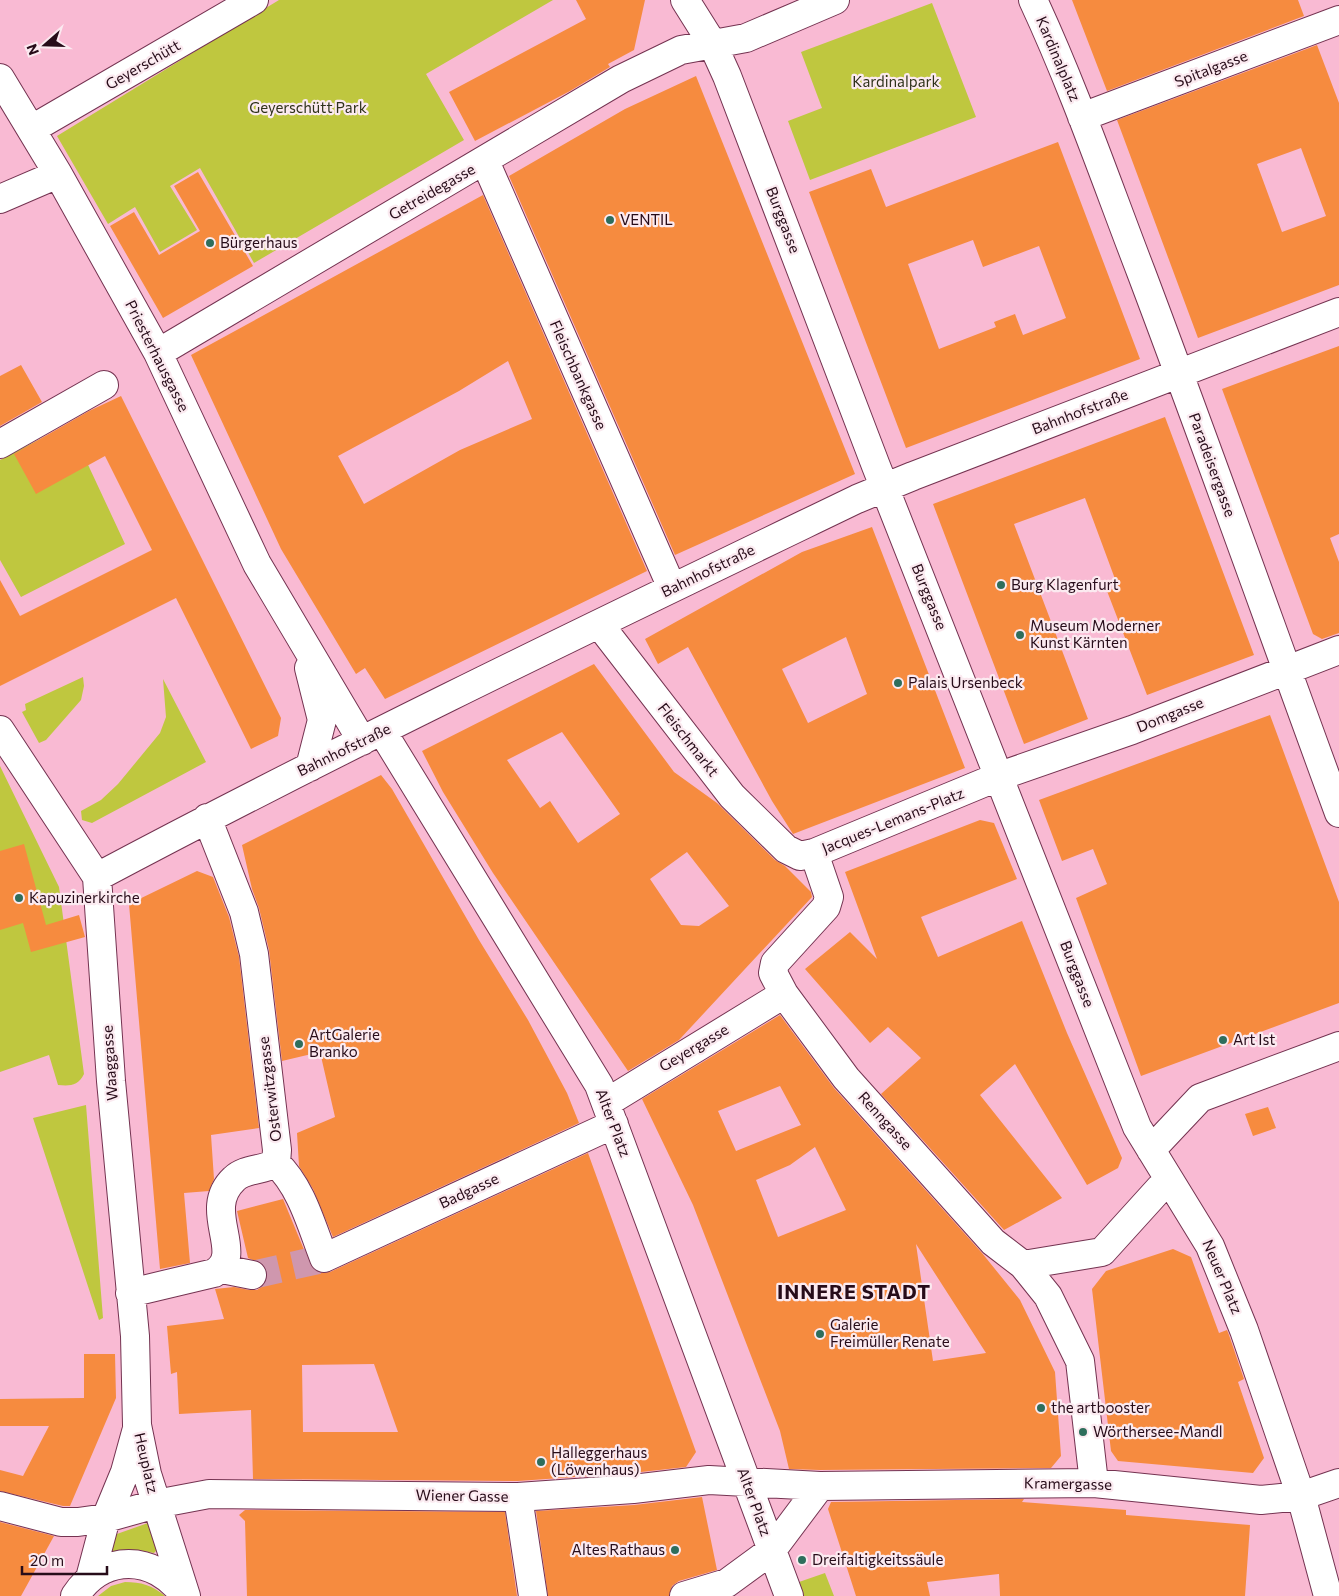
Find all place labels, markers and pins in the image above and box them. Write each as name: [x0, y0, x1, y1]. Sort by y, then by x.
place label: VENTIL: [620, 210, 673, 228]
marker: VENTIL: [604, 214, 616, 226]
place label: Bürgerhaus: [220, 233, 298, 251]
marker: Bürgerhaus: [204, 237, 216, 249]
place label: Burg Klagenfurt: [1011, 575, 1119, 593]
marker: Burg Klagenfurt: [995, 579, 1007, 591]
place label: Museum Moderner Kunst Kärnten: [1030, 616, 1160, 651]
marker: Museum Moderner Kunst Kärnten: [1014, 629, 1026, 641]
place label: Palais Ursenbeck: [908, 673, 1023, 691]
marker: Palais Ursenbeck: [892, 677, 904, 689]
place label: Kapuzinerkirche: [29, 888, 140, 906]
marker: Kapuzinerkirche: [13, 892, 25, 904]
place label: ArtGalerie Branko: [309, 1025, 380, 1060]
place label: Art Ist: [1233, 1030, 1276, 1048]
marker: Art Ist: [1217, 1034, 1229, 1046]
marker: ArtGalerie Branko: [293, 1038, 305, 1050]
place label: Galerie Freimüller Renate: [830, 1315, 950, 1350]
marker: Galerie Freimüller Renate: [814, 1328, 826, 1340]
place label: the artbooster: [1051, 1398, 1150, 1416]
marker: the artbooster: [1035, 1402, 1047, 1414]
place label: Wörthersee-Mandl: [1093, 1422, 1223, 1440]
marker: Wörthersee-Mandl: [1077, 1426, 1089, 1438]
place label: Halleggerhaus (Löwenhaus): [551, 1443, 647, 1478]
marker: Halleggerhaus (Löwenhaus): [535, 1456, 547, 1468]
place label: Altes Rathaus: [572, 1540, 665, 1558]
marker: Altes Rathaus: [669, 1544, 681, 1556]
place label: Dreifaltigkeitssäule: [812, 1550, 943, 1568]
marker: Dreifaltigkeitssäule: [796, 1554, 808, 1566]

